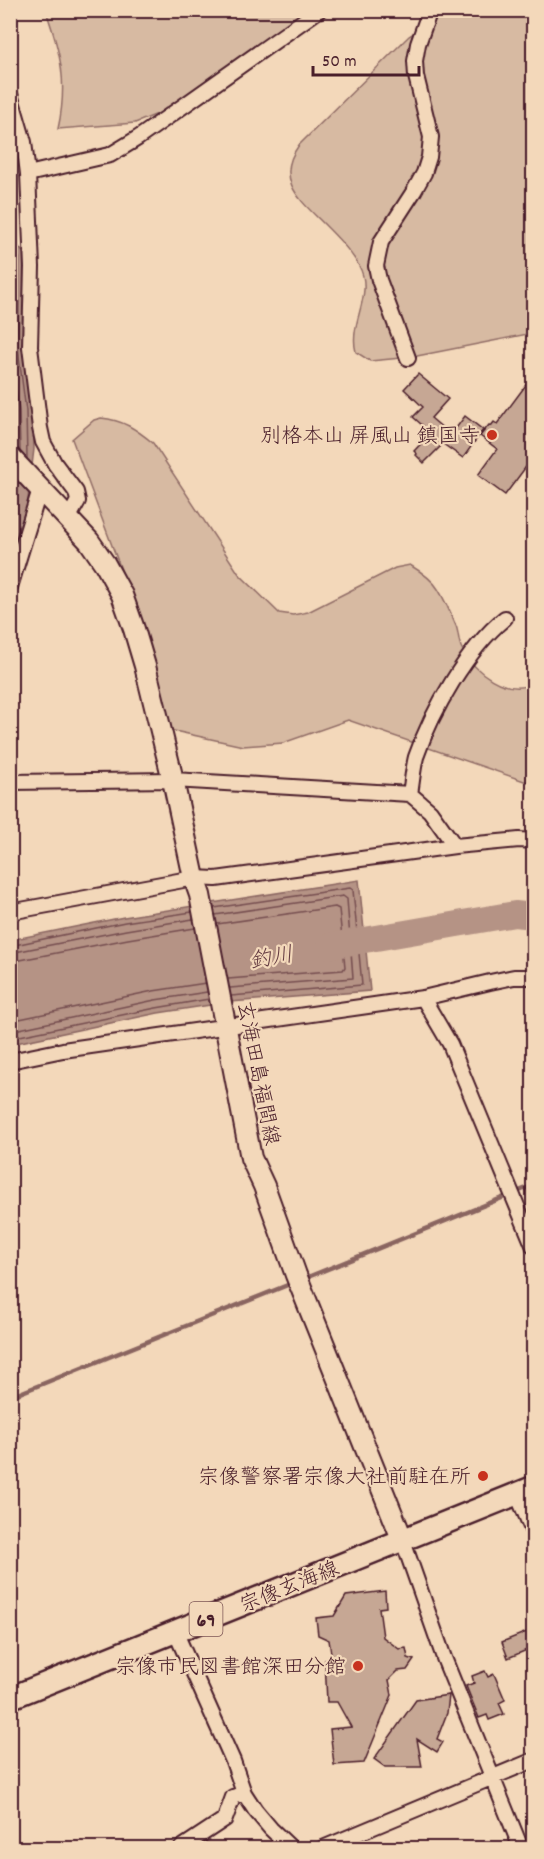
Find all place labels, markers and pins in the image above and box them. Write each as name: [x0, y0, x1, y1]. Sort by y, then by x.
place label: 別格本山 屏風山 鎮国寺: [260, 423, 480, 453]
marker: 別格本山 屏風山 鎮国寺: [485, 428, 499, 442]
place label: 宗像警察署宗像大社前駐在所: [198, 1464, 471, 1494]
marker: 宗像警察署宗像大社前駐在所: [476, 1469, 490, 1483]
place label: 宗像市民図書館深田分館: [115, 1654, 346, 1684]
marker: 宗像市民図書館深田分館: [351, 1659, 365, 1673]

